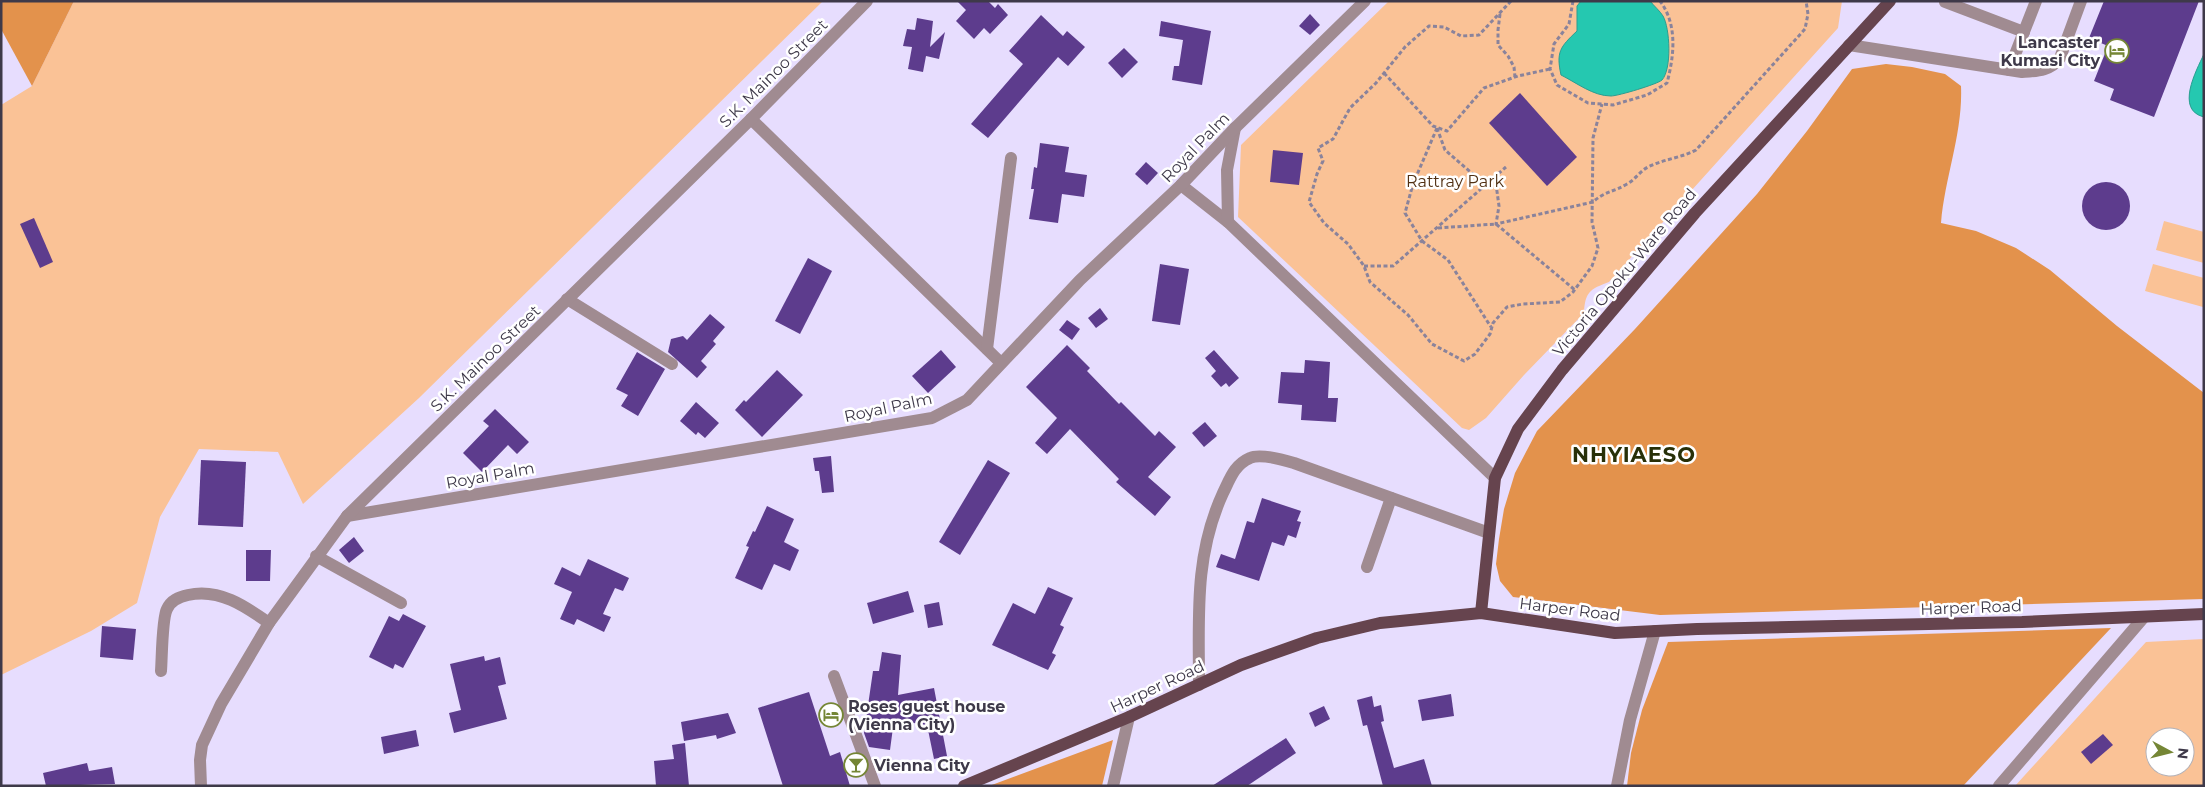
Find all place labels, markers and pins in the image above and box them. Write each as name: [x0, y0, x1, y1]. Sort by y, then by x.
place label: Lancaster Kumasi City: [2000, 33, 2100, 70]
hotel icon: Lancaster Kumasi City: [2104, 38, 2130, 64]
place label: Roses guest house (Vienna City): [848, 697, 1005, 734]
hotel icon: Roses guest house (Vienna City): [818, 702, 844, 728]
bar icon: Vienna City: [843, 752, 869, 778]
place label: Vienna City: [873, 756, 970, 775]

